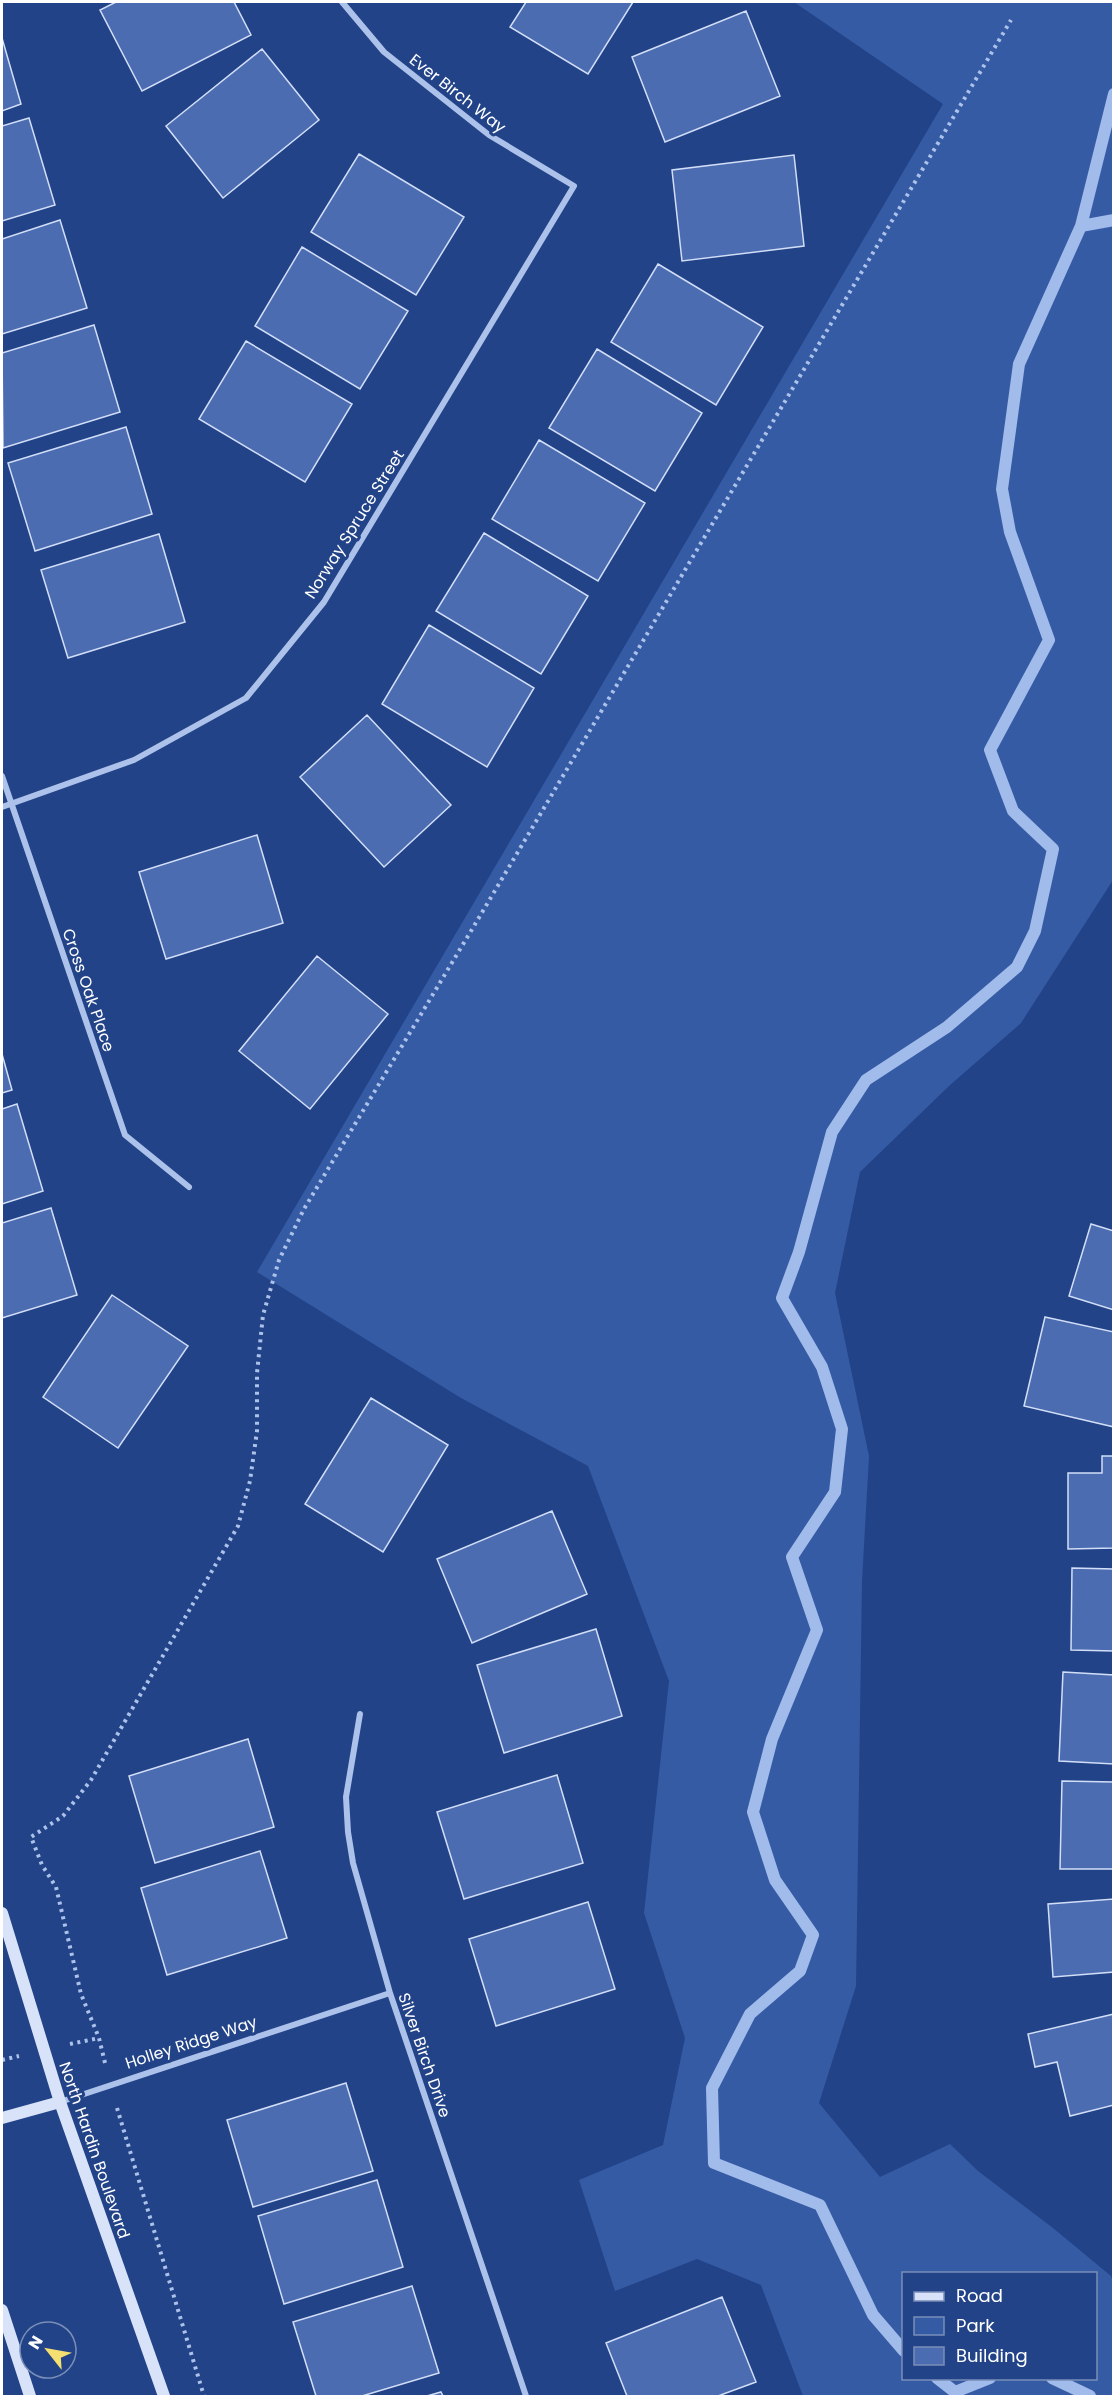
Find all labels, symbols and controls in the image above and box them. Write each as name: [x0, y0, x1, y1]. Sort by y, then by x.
street label: Ever Birch Way: [405, 48, 511, 138]
street label: Norway Spruce Street: [299, 445, 410, 603]
street label: Cross Oak Place: [57, 925, 120, 1055]
street label: Silver Birch Drive: [392, 1990, 457, 2121]
street label: Holley Ridge Way: [122, 2010, 260, 2075]
street label: North Hardin Boulevard: [53, 2059, 136, 2242]
legend: [902, 2272, 1097, 2380]
text: Road: [956, 2283, 1003, 2308]
text: Park: [956, 2313, 995, 2338]
north arrow: [18, 2320, 78, 2380]
text: N: [23, 2331, 49, 2354]
text: Building: [956, 2343, 1028, 2368]

